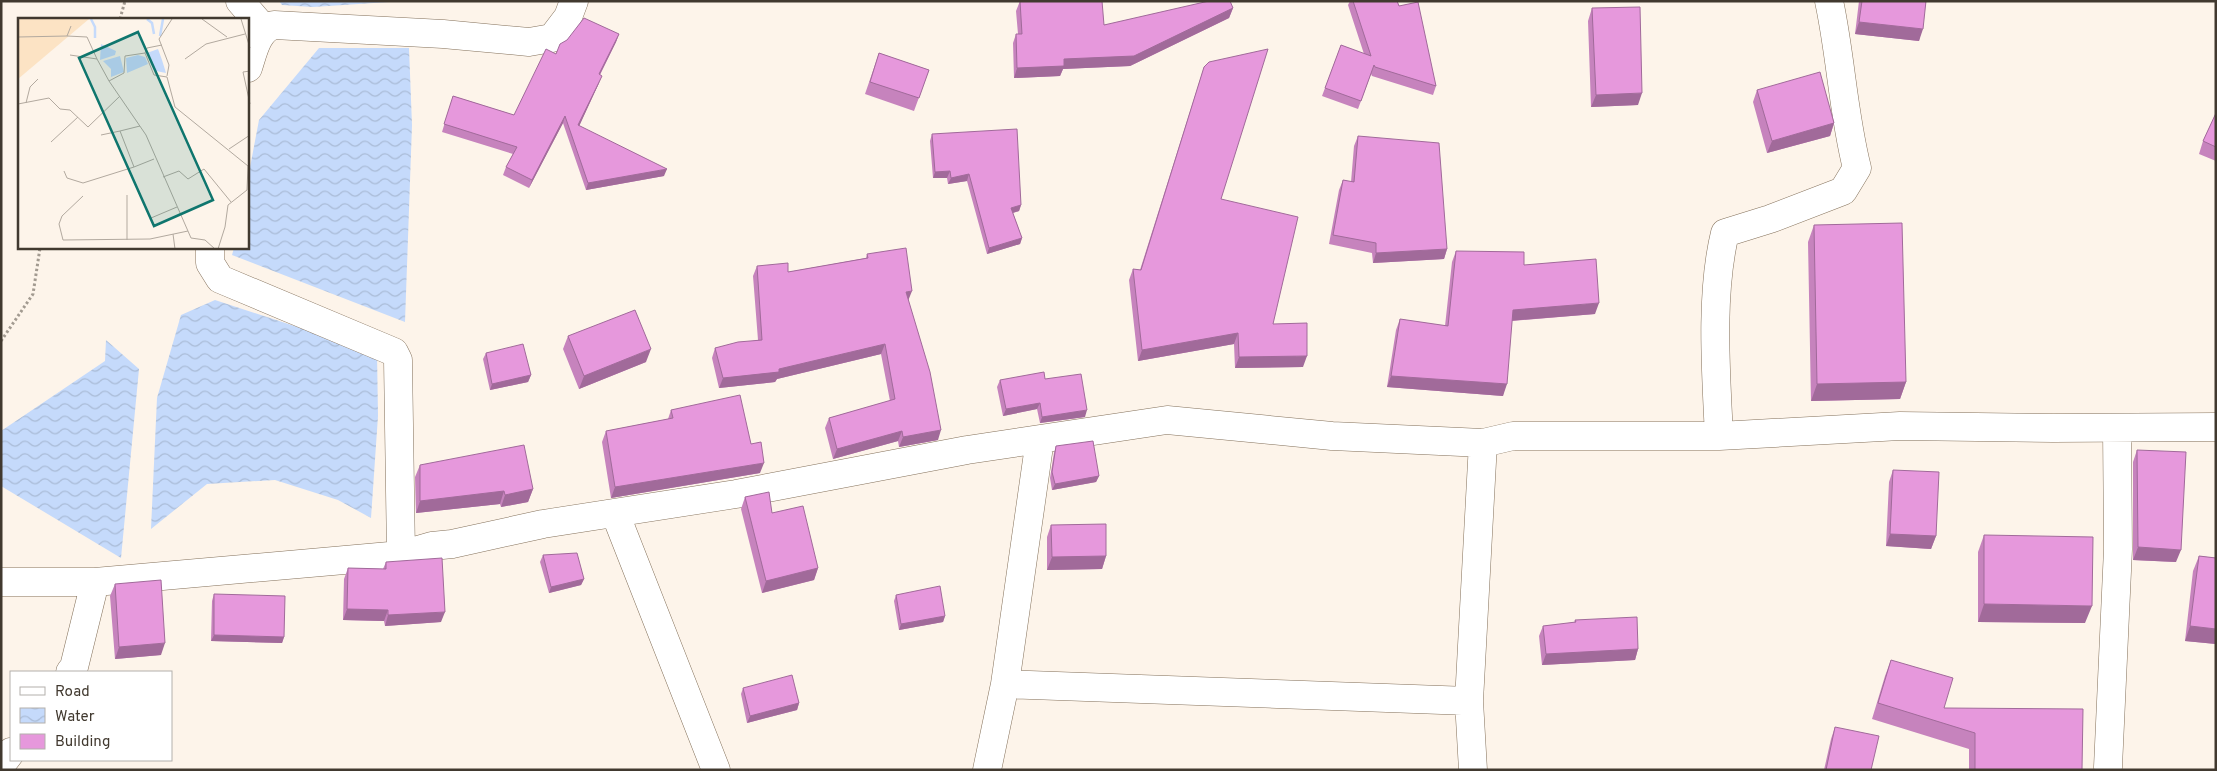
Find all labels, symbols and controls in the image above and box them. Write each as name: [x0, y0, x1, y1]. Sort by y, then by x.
inset map: [18, 18, 249, 249]
legend: [10, 671, 172, 761]
text: Road: [55, 683, 90, 702]
text: Water: [55, 708, 95, 727]
text: Building: [55, 733, 110, 752]

